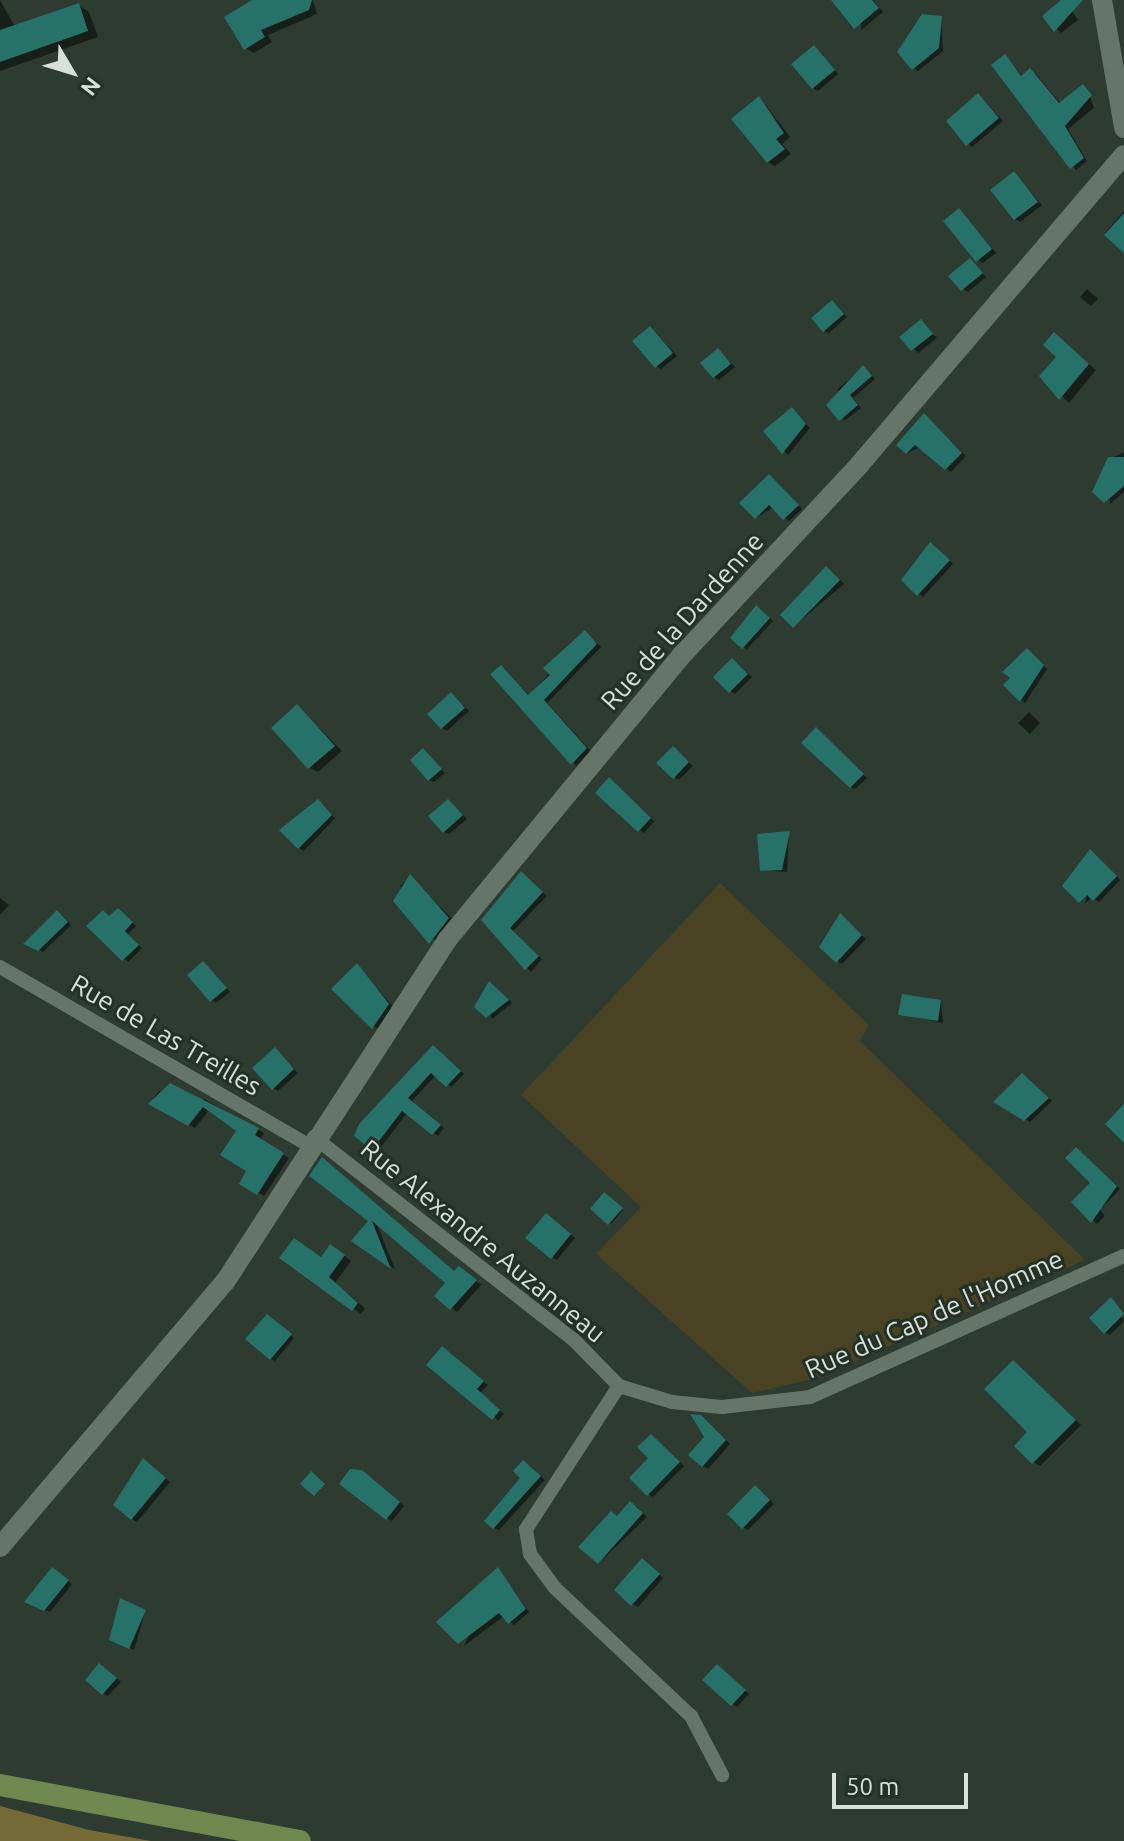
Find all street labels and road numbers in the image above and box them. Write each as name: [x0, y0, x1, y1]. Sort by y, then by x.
street label: Rue de la Dardenne: [594, 526, 770, 716]
street label: Rue de Las Treilles: [66, 968, 266, 1102]
street label: Rue Alexandre Auzanneau: [355, 1133, 611, 1349]
street label: Rue du Cap de l'Homme: [800, 1243, 1068, 1385]

